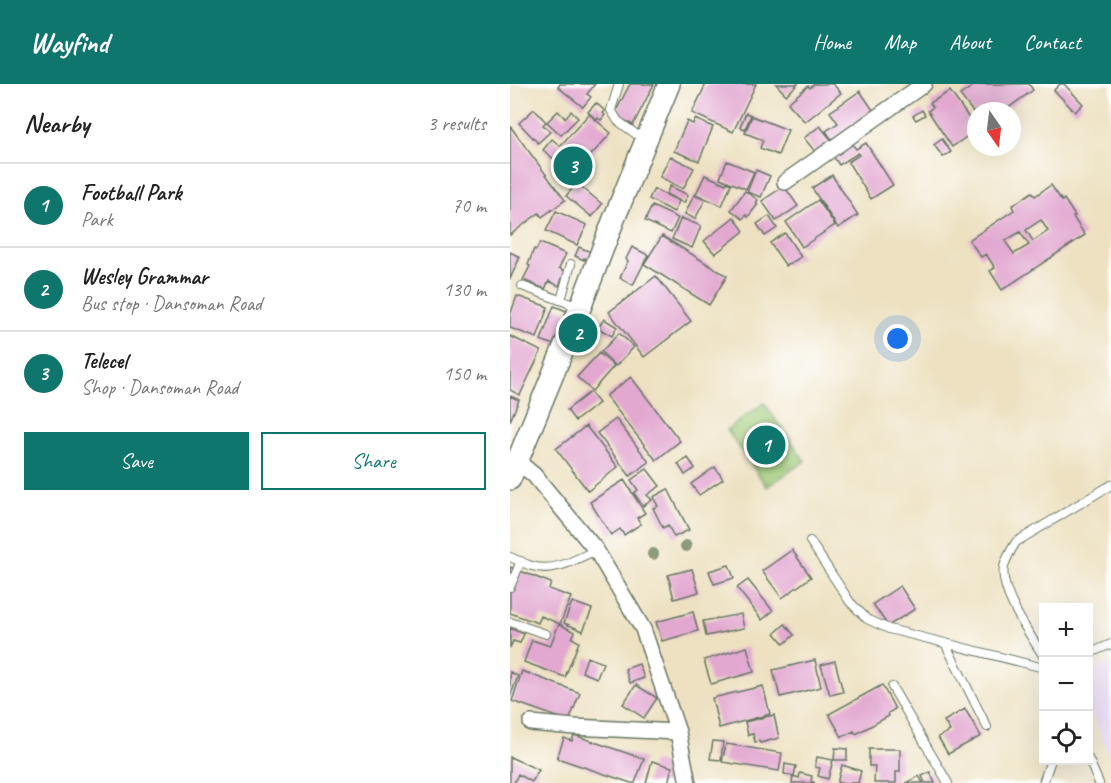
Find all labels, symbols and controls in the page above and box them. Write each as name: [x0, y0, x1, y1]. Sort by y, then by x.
text: Wayfind: [30, 25, 109, 60]
text: Home: [813, 29, 851, 55]
text: Map: [884, 29, 916, 55]
text: About: [949, 29, 991, 55]
text: Contact: [1024, 29, 1081, 55]
north arrow: [967, 102, 1021, 156]
text: Nearby: [24, 107, 89, 140]
text: 3 results: [427, 111, 486, 136]
pin: 3: [554, 144, 592, 188]
text: Football Park: [81, 179, 182, 207]
text: 1: [39, 193, 48, 218]
text: 70 m: [452, 193, 486, 218]
text: Park: [81, 207, 113, 232]
text: Wesley Grammar: [81, 263, 208, 291]
text: 2: [39, 277, 48, 302]
text: 130 m: [443, 277, 486, 302]
text: Bus stop · Dansoman Road: [81, 291, 262, 316]
pin: 2: [558, 310, 598, 356]
your location: [883, 324, 912, 353]
text: Telecel: [81, 347, 127, 375]
text: 3: [39, 361, 48, 386]
text: 150 m: [443, 361, 486, 386]
text: Shop · Dansoman Road: [81, 375, 238, 400]
pin: 1: [746, 422, 786, 468]
button: Save: [24, 432, 249, 490]
button: Share: [261, 432, 486, 490]
map controls: [1039, 603, 1093, 765]
button: +: [1039, 603, 1093, 657]
button: −: [1039, 657, 1093, 711]
button: locate: [1039, 711, 1093, 765]

